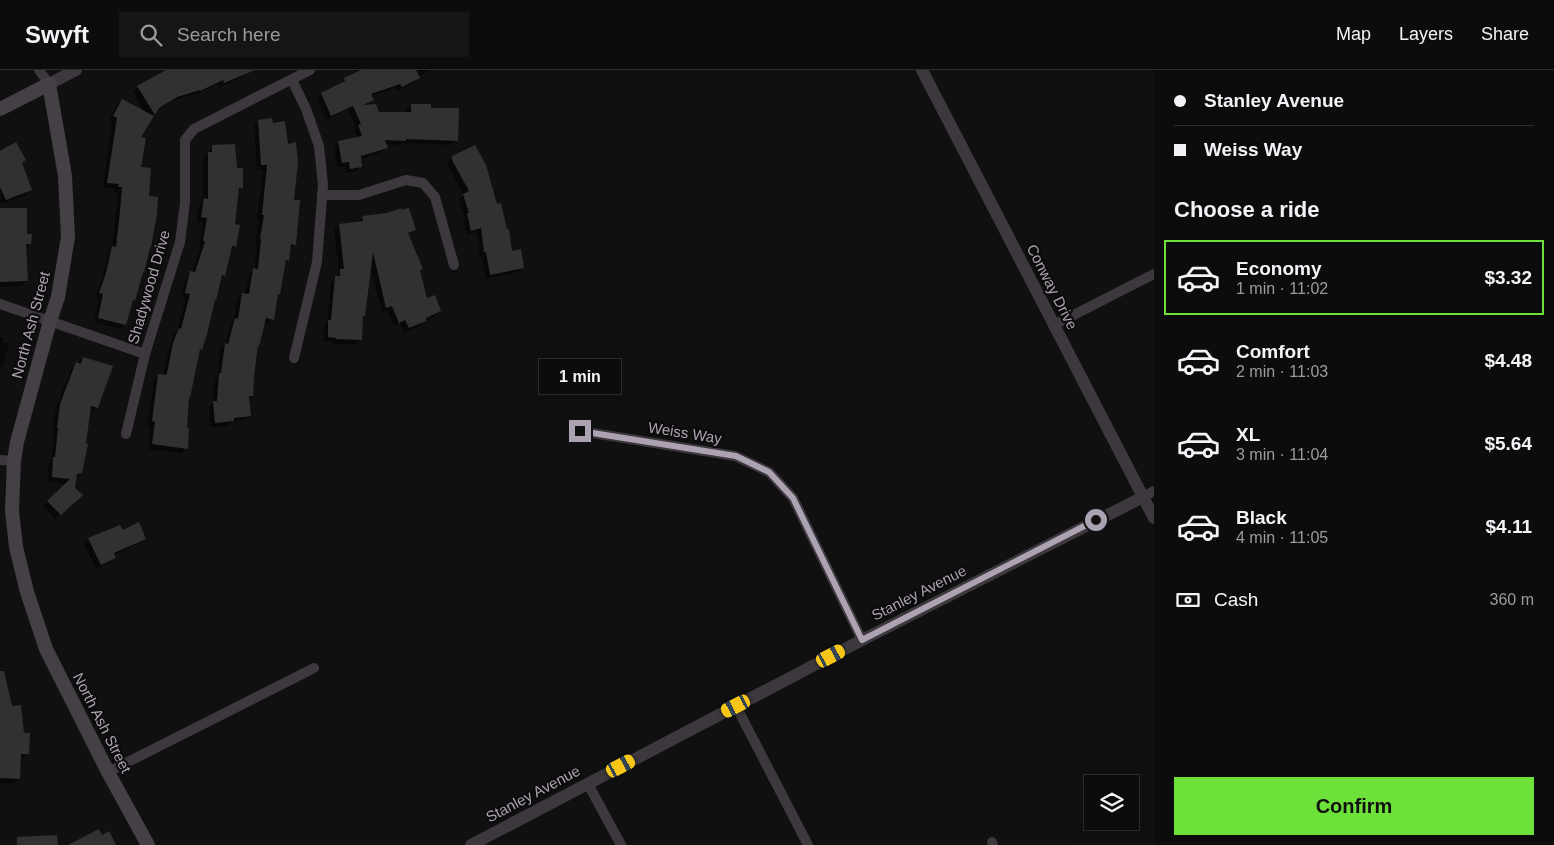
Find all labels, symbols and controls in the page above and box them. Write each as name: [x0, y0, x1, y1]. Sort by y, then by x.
search box: [119, 12, 469, 57]
text: Swyft: [25, 21, 89, 48]
icon: search: [137, 21, 165, 49]
text: Search here: [177, 24, 281, 45]
text: Map: [1336, 24, 1371, 44]
text: Layers: [1399, 24, 1453, 44]
text: Share: [1481, 24, 1529, 44]
text: Stanley Avenue: [1204, 90, 1344, 111]
text: Weiss Way: [1204, 139, 1302, 160]
text: Choose a ride: [1174, 197, 1319, 222]
street label: Shadywood Drive: [124, 228, 173, 346]
street label: Conway Drive: [1024, 241, 1081, 332]
icon: car: [1176, 255, 1221, 300]
text: Economy: [1236, 258, 1322, 279]
text: $3.32: [1484, 267, 1532, 288]
street label: North Ash Street: [8, 269, 53, 380]
text: 1 min · 11:02: [1236, 280, 1328, 297]
icon: car: [1176, 338, 1221, 383]
text: Comfort: [1236, 341, 1310, 362]
text: $4.48: [1484, 350, 1532, 371]
callout: 1 min: [539, 358, 621, 394]
text: 2 min · 11:03: [1236, 363, 1328, 380]
text: 1 min: [559, 368, 601, 385]
street label: Weiss Way: [647, 418, 724, 447]
route end: [569, 420, 591, 442]
icon: car: [1176, 421, 1221, 466]
text: XL: [1236, 424, 1260, 445]
text: $5.64: [1484, 433, 1532, 454]
text: 3 min · 11:04: [1236, 446, 1328, 463]
icon: car: [1176, 504, 1221, 549]
text: Black: [1236, 507, 1287, 528]
route start: [1085, 509, 1107, 531]
text: $4.11: [1486, 516, 1532, 537]
text: 4 min · 11:05: [1236, 529, 1328, 546]
street label: Stanley Avenue: [869, 561, 969, 624]
icon: cash: [1174, 586, 1202, 614]
text: Cash: [1214, 589, 1258, 610]
text: 360 m: [1490, 591, 1534, 608]
car: [814, 642, 847, 670]
street label: North Ash Street: [70, 670, 135, 776]
car: [719, 693, 752, 719]
car: [604, 752, 637, 780]
street label: Stanley Avenue: [483, 762, 583, 825]
map controls: [1084, 775, 1139, 830]
button: layers: [1084, 775, 1139, 830]
button: Confirm: [1174, 777, 1534, 835]

